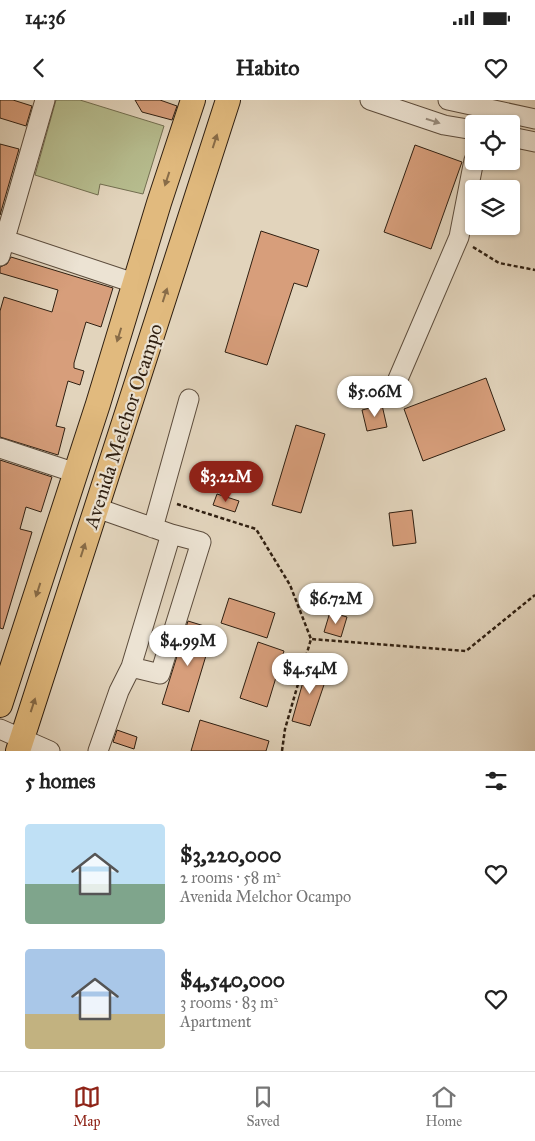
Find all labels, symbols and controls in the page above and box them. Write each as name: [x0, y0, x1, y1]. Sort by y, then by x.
text: 14:36: [25, 6, 65, 29]
icon: back: [25, 54, 53, 82]
text: Habito: [236, 54, 299, 81]
icon: heart: [482, 54, 510, 82]
map controls: [465, 115, 520, 235]
button: locate: [465, 115, 520, 170]
one-way arrow: [425, 118, 440, 125]
one-way arrow: [211, 133, 219, 148]
one-way arrow: [162, 172, 170, 187]
button: layers: [465, 180, 520, 235]
one-way arrow: [162, 288, 169, 303]
street label: Avenida Melchor Ocampo: [78, 320, 167, 532]
one-way arrow: [114, 327, 122, 342]
pin: $5.06M: [334, 376, 416, 418]
text: $5.06M: [348, 382, 402, 401]
pin: $3.22M: [185, 460, 267, 503]
text: $3.22M: [200, 467, 252, 486]
one-way arrow: [80, 543, 88, 558]
one-way arrow: [33, 582, 41, 597]
pin: $6.72M: [295, 582, 377, 625]
text: $6.72M: [309, 589, 363, 608]
pin: $4.99M: [147, 624, 229, 667]
text: $4.99M: [160, 631, 216, 650]
pin: $4.54M: [269, 652, 351, 695]
text: $4.54M: [283, 659, 337, 678]
one-way arrow: [30, 697, 37, 712]
icon: filters: [482, 767, 510, 795]
text: 5 homes: [25, 768, 96, 794]
text: $3,220,000: [180, 842, 281, 868]
icon: home: [65, 844, 125, 904]
icon: heart: [482, 860, 510, 888]
text: 2 rooms · 58 m²: [180, 868, 281, 887]
text: Avenida Melchor Ocampo: [180, 887, 351, 906]
text: $4,540,000: [180, 967, 285, 993]
icon: home: [65, 969, 125, 1029]
icon: heart: [482, 985, 510, 1013]
text: 3 rooms · 83 m²: [180, 993, 278, 1012]
text: Apartment: [180, 1012, 252, 1031]
tab: Map: [73, 1083, 101, 1130]
tab: Saved: [247, 1083, 280, 1130]
tab: Home: [426, 1083, 462, 1130]

